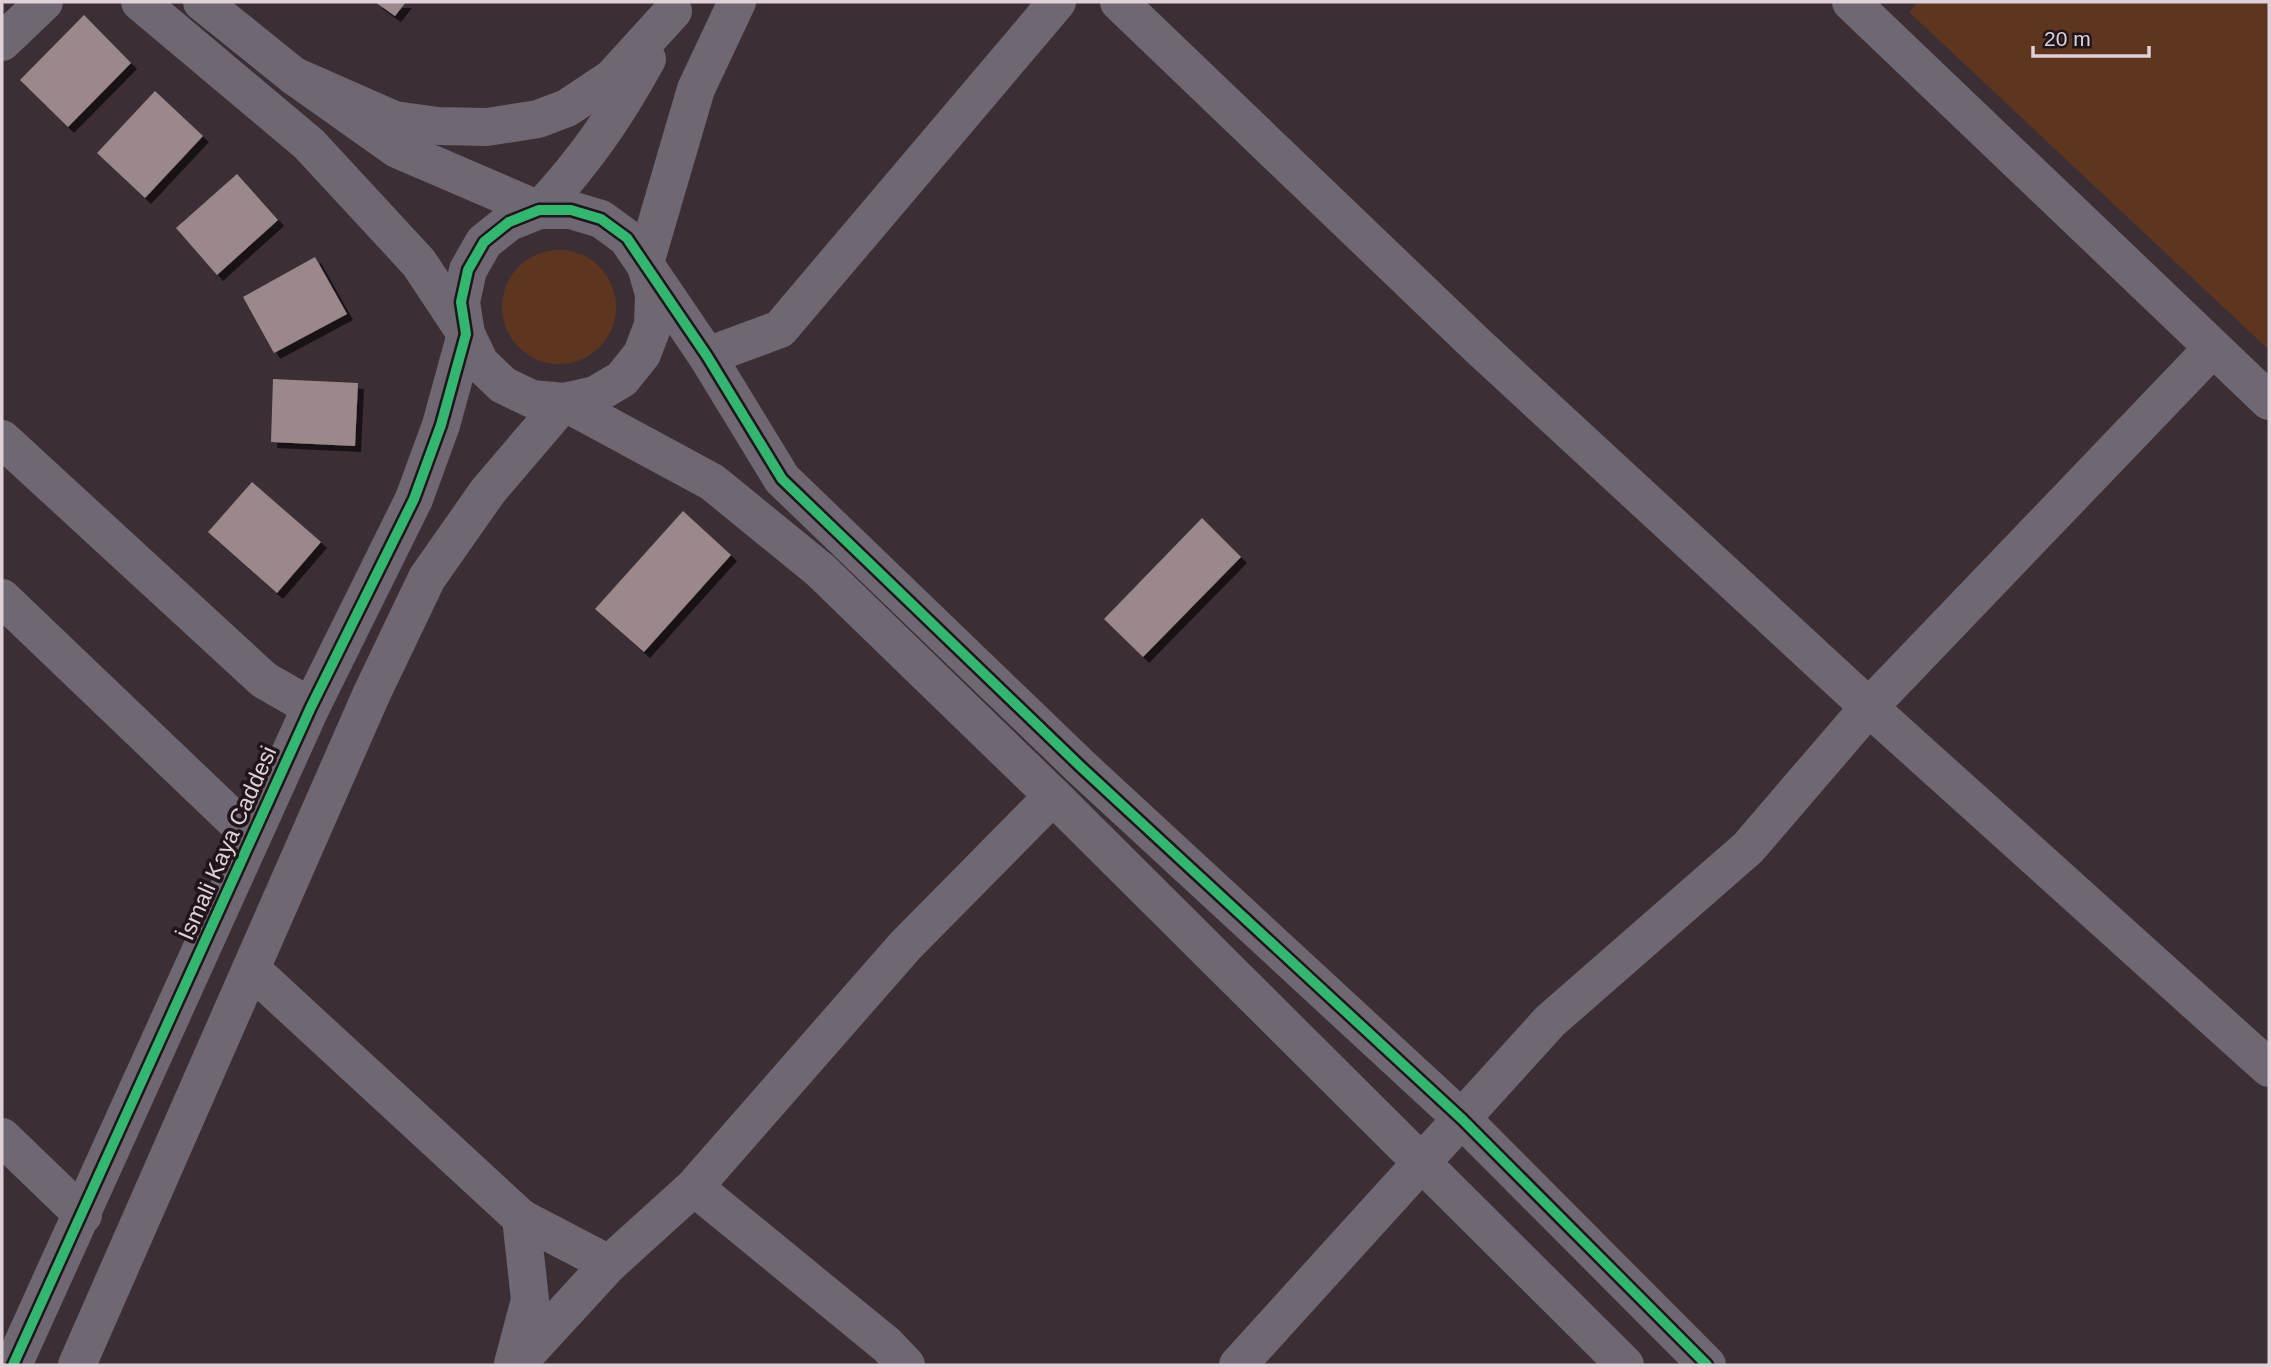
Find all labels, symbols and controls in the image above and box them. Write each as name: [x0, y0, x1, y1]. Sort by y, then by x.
scale bar: [2033, 14, 2148, 58]
text: 20 m: [2044, 27, 2091, 50]
street label: İsmali Kaya Caddesi: [172, 742, 282, 944]

